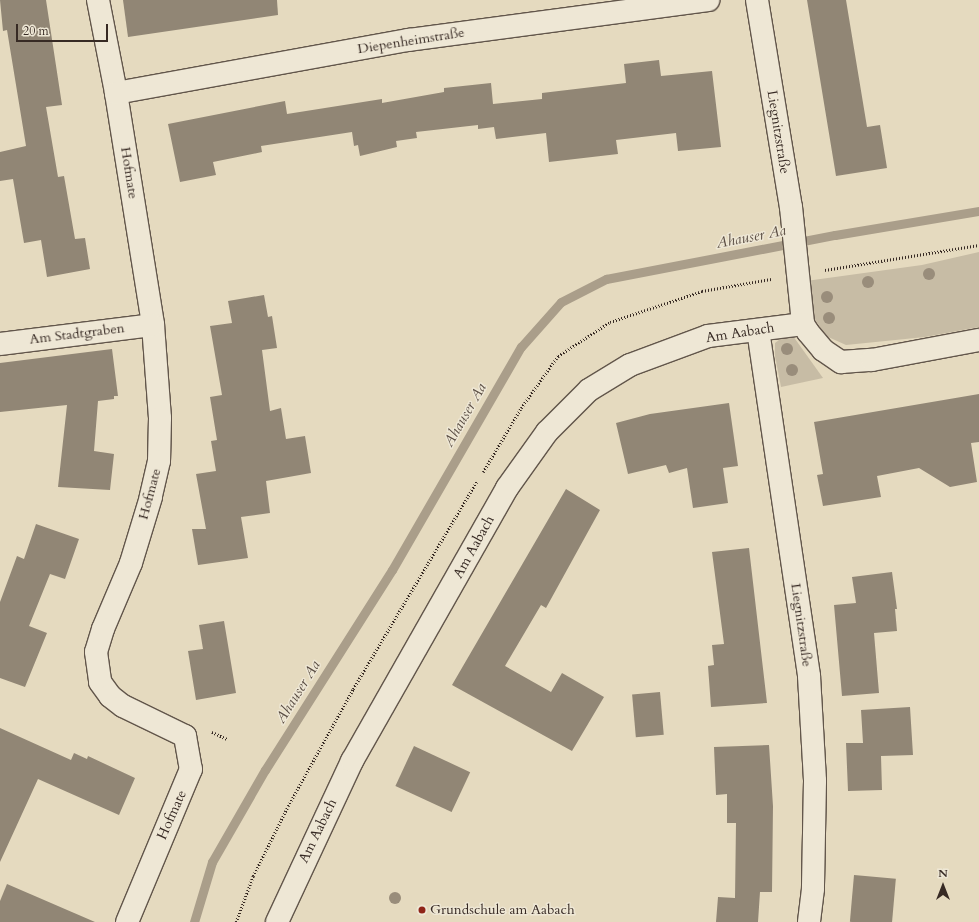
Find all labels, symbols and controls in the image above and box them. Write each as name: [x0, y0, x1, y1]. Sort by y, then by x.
scale bar: [18, 16, 110, 42]
text: 20 m: [23, 23, 49, 39]
street label: Diepenheimstraße: [356, 24, 466, 58]
street label: Liegnitzstraße: [763, 89, 793, 175]
street label: Hofmate: [117, 146, 141, 200]
water label: Ahauser Aa: [715, 221, 787, 253]
street label: Am Aabach: [705, 319, 775, 347]
street label: Am Stadtgraben: [28, 320, 126, 348]
water label: Ahauser Aa: [440, 380, 490, 450]
street label: Hofmate: [135, 467, 165, 521]
street label: Am Aabach: [450, 513, 498, 581]
street label: Liegnitzstraße: [787, 582, 815, 668]
water label: Ahauser Aa: [272, 657, 324, 727]
street label: Hofmate: [154, 788, 190, 842]
street label: Am Aabach: [295, 796, 341, 866]
north arrow: [923, 866, 963, 906]
text: N: [938, 866, 948, 881]
place label: Grundschule am Aabach: [430, 902, 575, 918]
marker: Grundschule am Aabach: [417, 905, 427, 915]

